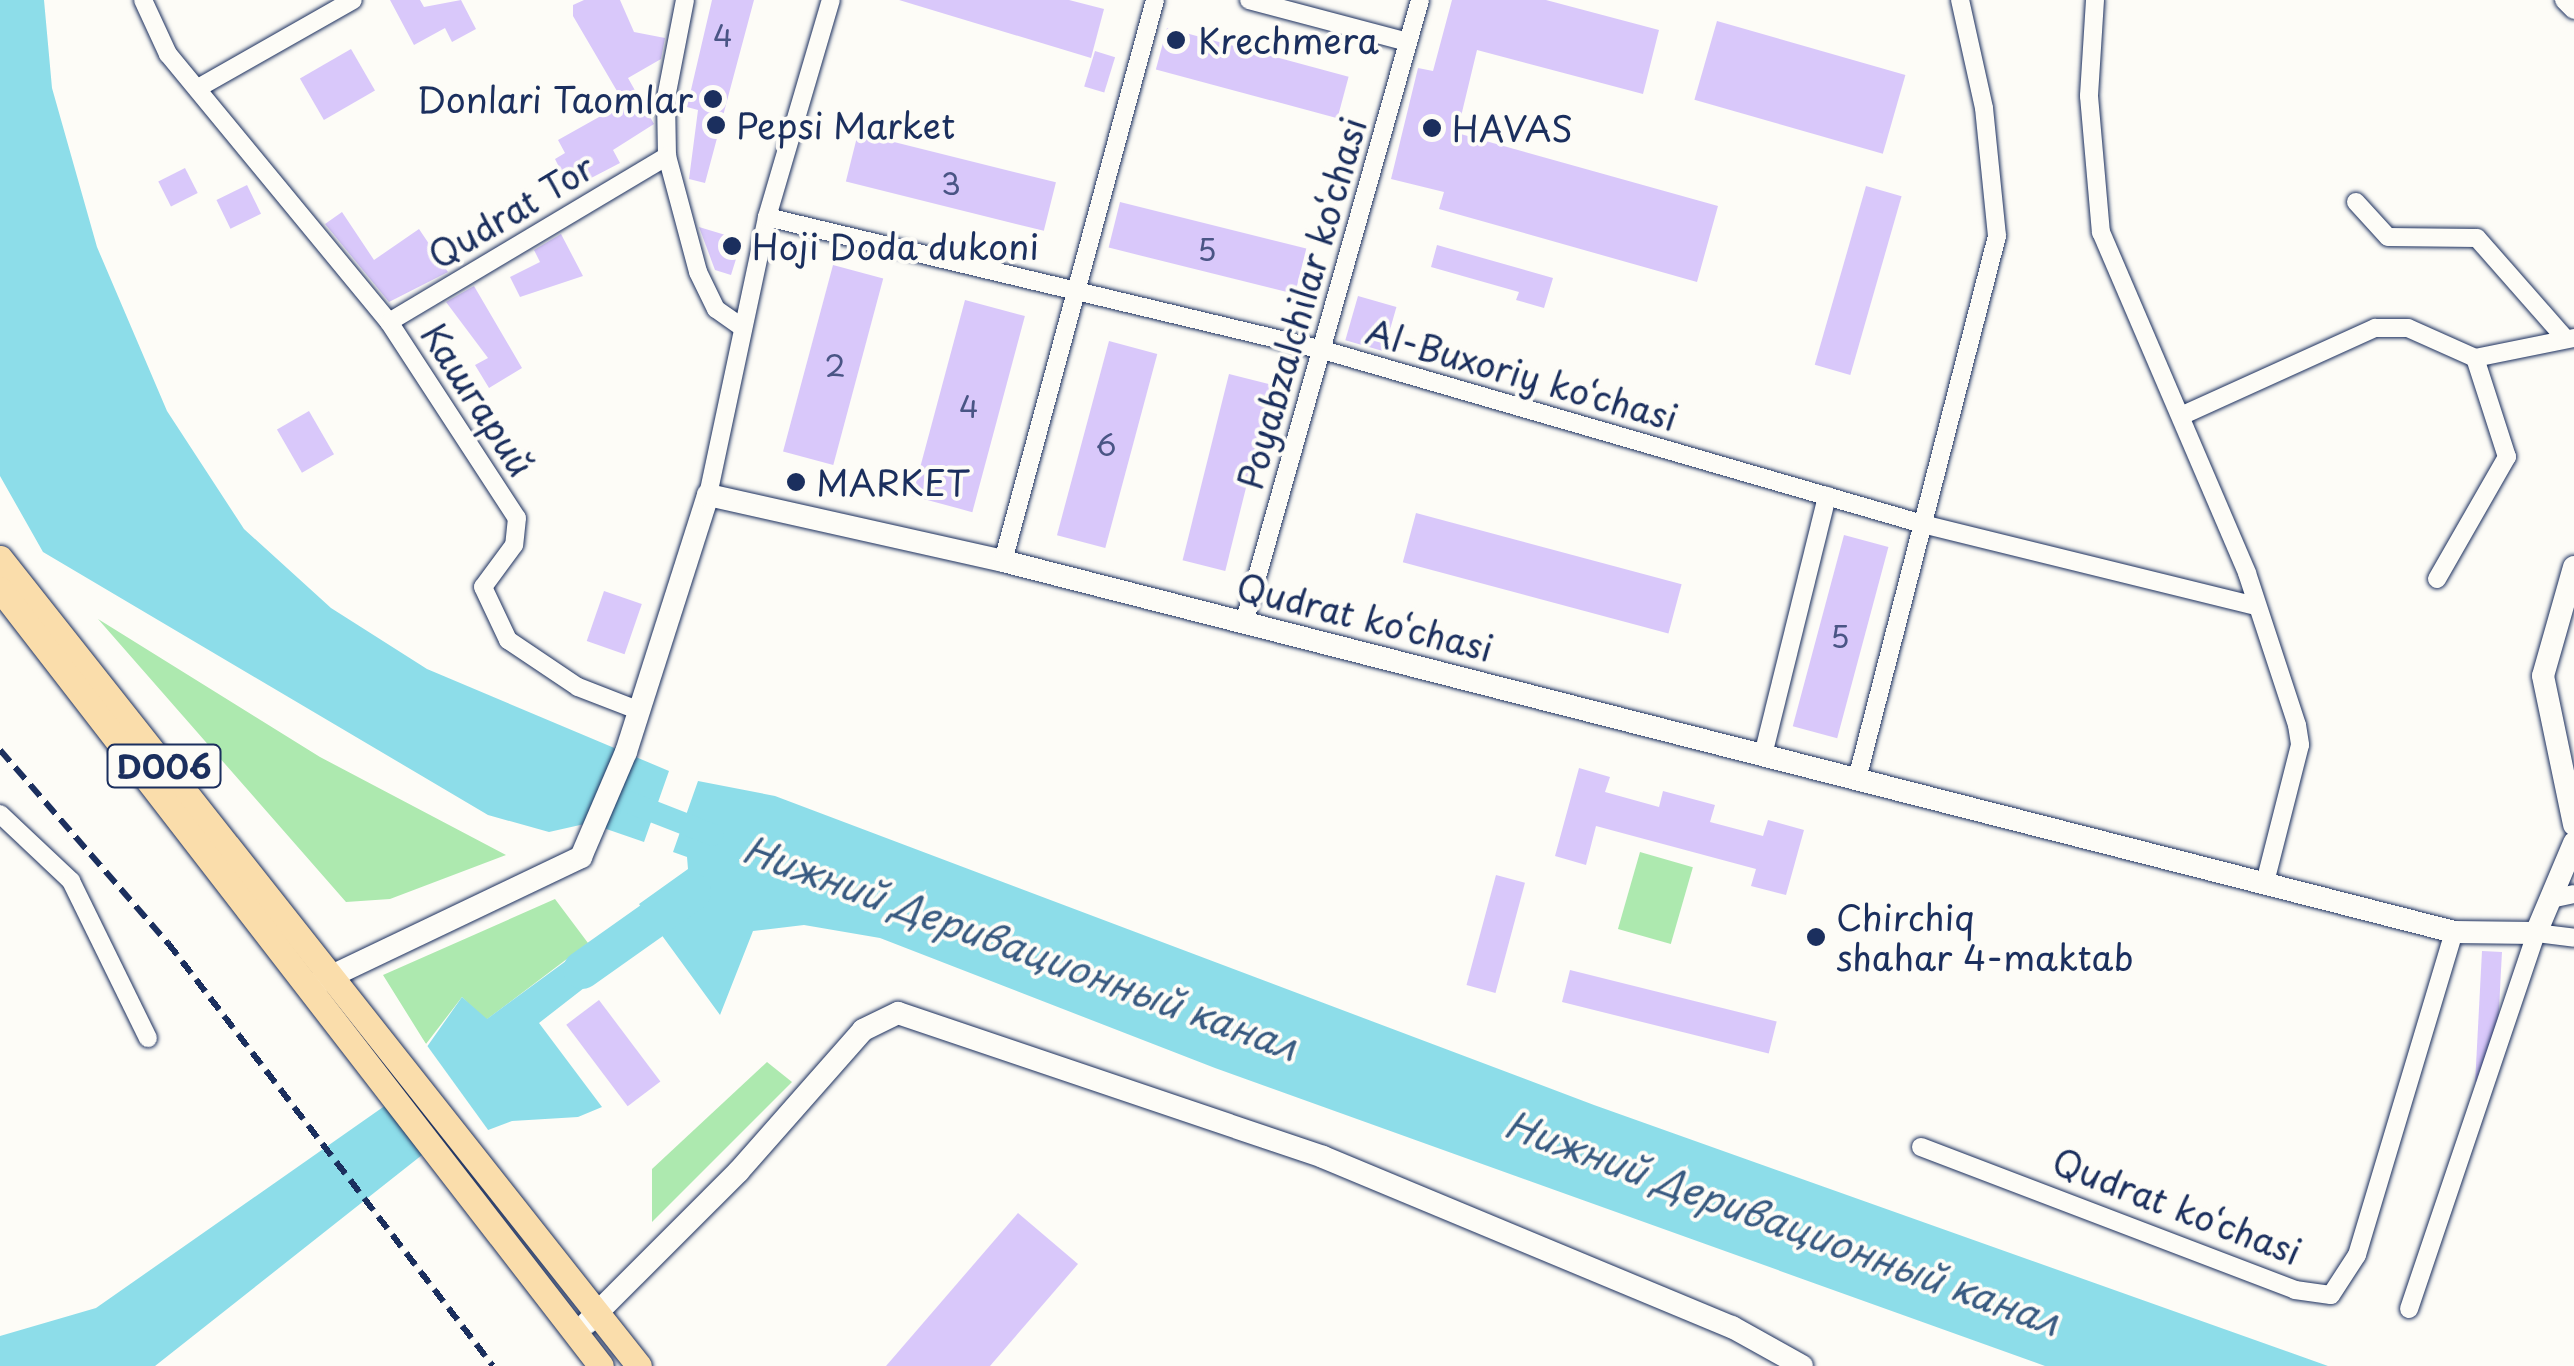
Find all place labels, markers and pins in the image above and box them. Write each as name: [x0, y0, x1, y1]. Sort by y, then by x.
place label: Krechmera: [1198, 19, 1379, 61]
marker: Krechmera: [1163, 27, 1189, 53]
place label: Donlari Taomlar: [415, 78, 693, 120]
marker: Donlari Taomlar: [702, 88, 724, 110]
place label: Pepsi Market: [736, 104, 958, 146]
place label: HAVAS: [1452, 107, 1573, 149]
marker: Pepsi Market: [705, 114, 727, 136]
marker: HAVAS: [1421, 117, 1443, 139]
place label: Hoji Doda dukoni: [752, 225, 1040, 267]
marker: Hoji Doda dukoni: [721, 235, 743, 257]
place label: MARKET: [816, 461, 970, 503]
marker: MARKET: [785, 471, 807, 493]
place label: Chirchiq shahar 4-maktab: [1836, 896, 2133, 978]
marker: Chirchiq shahar 4-maktab: [1805, 926, 1827, 948]

